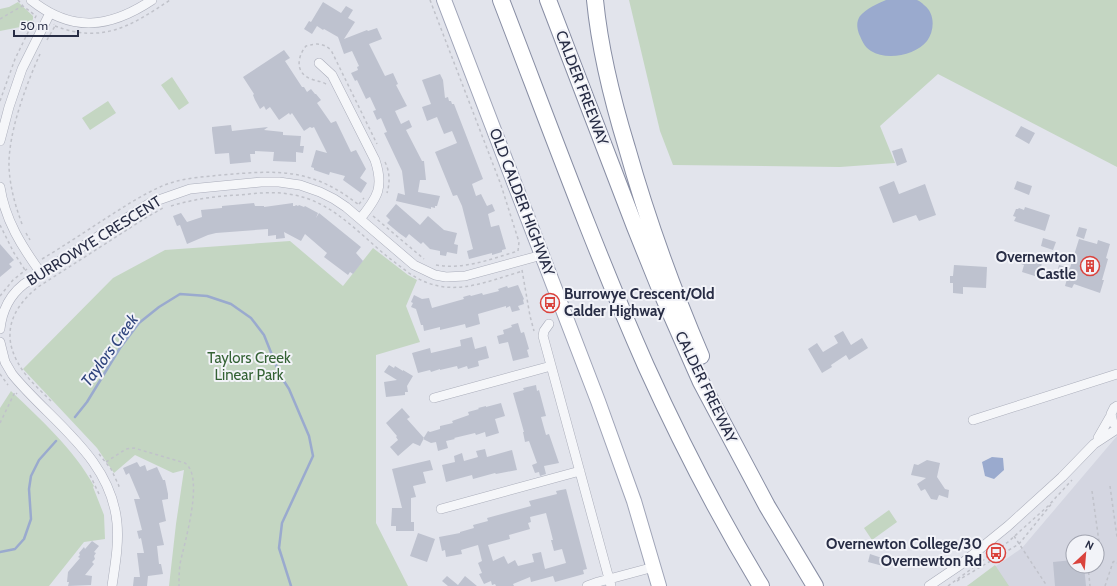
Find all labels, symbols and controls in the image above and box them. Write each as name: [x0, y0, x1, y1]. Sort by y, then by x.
scale bar: [14, 12, 78, 38]
text: 50 m: [20, 18, 48, 33]
street label: CALDER FREEWAY: [552, 28, 612, 148]
street label: OLD CALDER HIGHWAY: [486, 126, 559, 279]
street label: BURROWYE CRESCENT: [23, 192, 165, 290]
place label: Overnewton Castle: [996, 248, 1076, 283]
building icon: Overnewton Castle: [1079, 255, 1101, 277]
place label: Burrowye Crescent/Old Calder Highway: [564, 285, 714, 320]
bus stop icon: Burrowye Crescent/Old Calder Highway: [539, 292, 561, 314]
water label: Taylors Creek: [77, 310, 143, 390]
street label: CALDER FREEWAY: [671, 328, 741, 446]
park label: Taylors Creek Linear Park: [207, 349, 291, 384]
north arrow: [1065, 534, 1105, 574]
place label: Overnewton College/30 Overnewton Rd: [826, 535, 982, 570]
text: N: [1083, 537, 1096, 553]
bus stop icon: Overnewton College/30 Overnewton Rd: [985, 542, 1007, 564]

